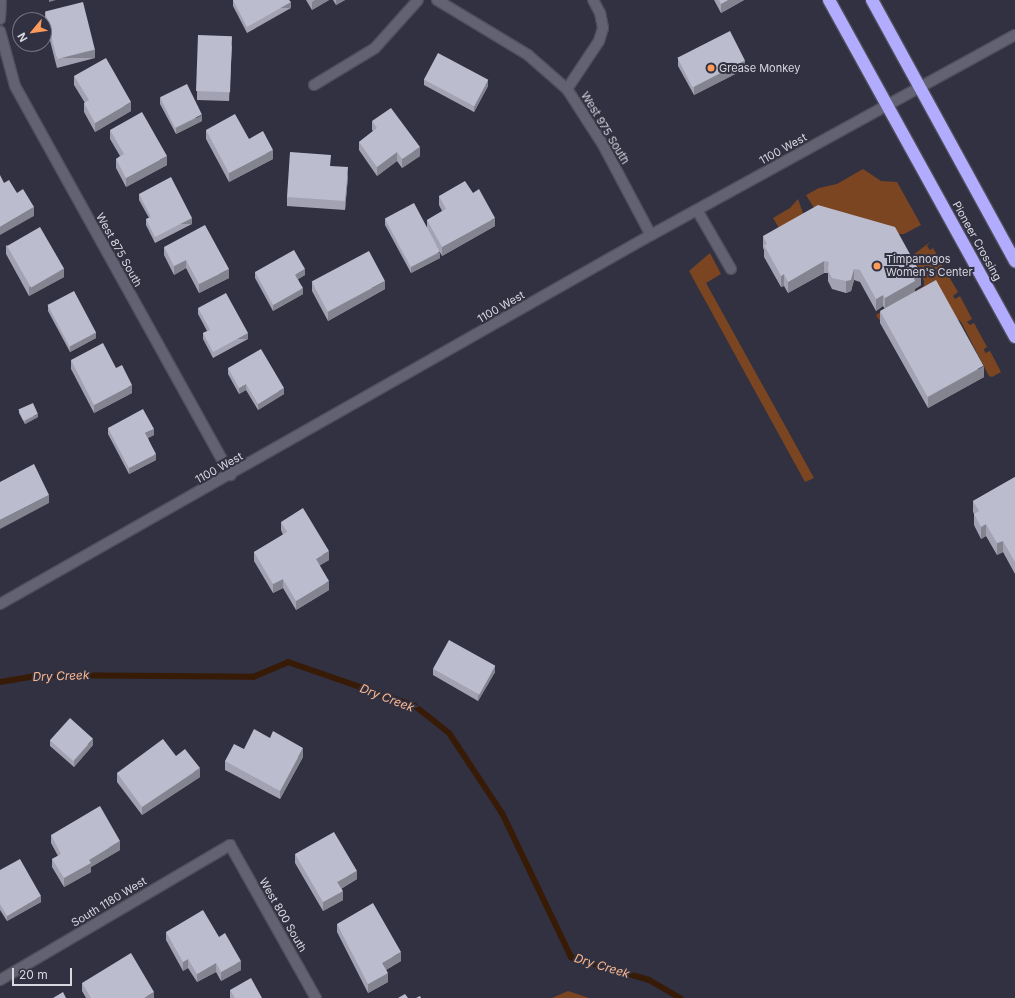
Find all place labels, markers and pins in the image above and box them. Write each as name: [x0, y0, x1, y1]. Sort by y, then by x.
place label: Grease Monkey: [719, 61, 800, 75]
marker: Grease Monkey: [706, 63, 716, 73]
place label: Timpanogos Women's Center: [886, 253, 973, 279]
marker: Timpanogos Women's Center: [871, 260, 883, 272]

